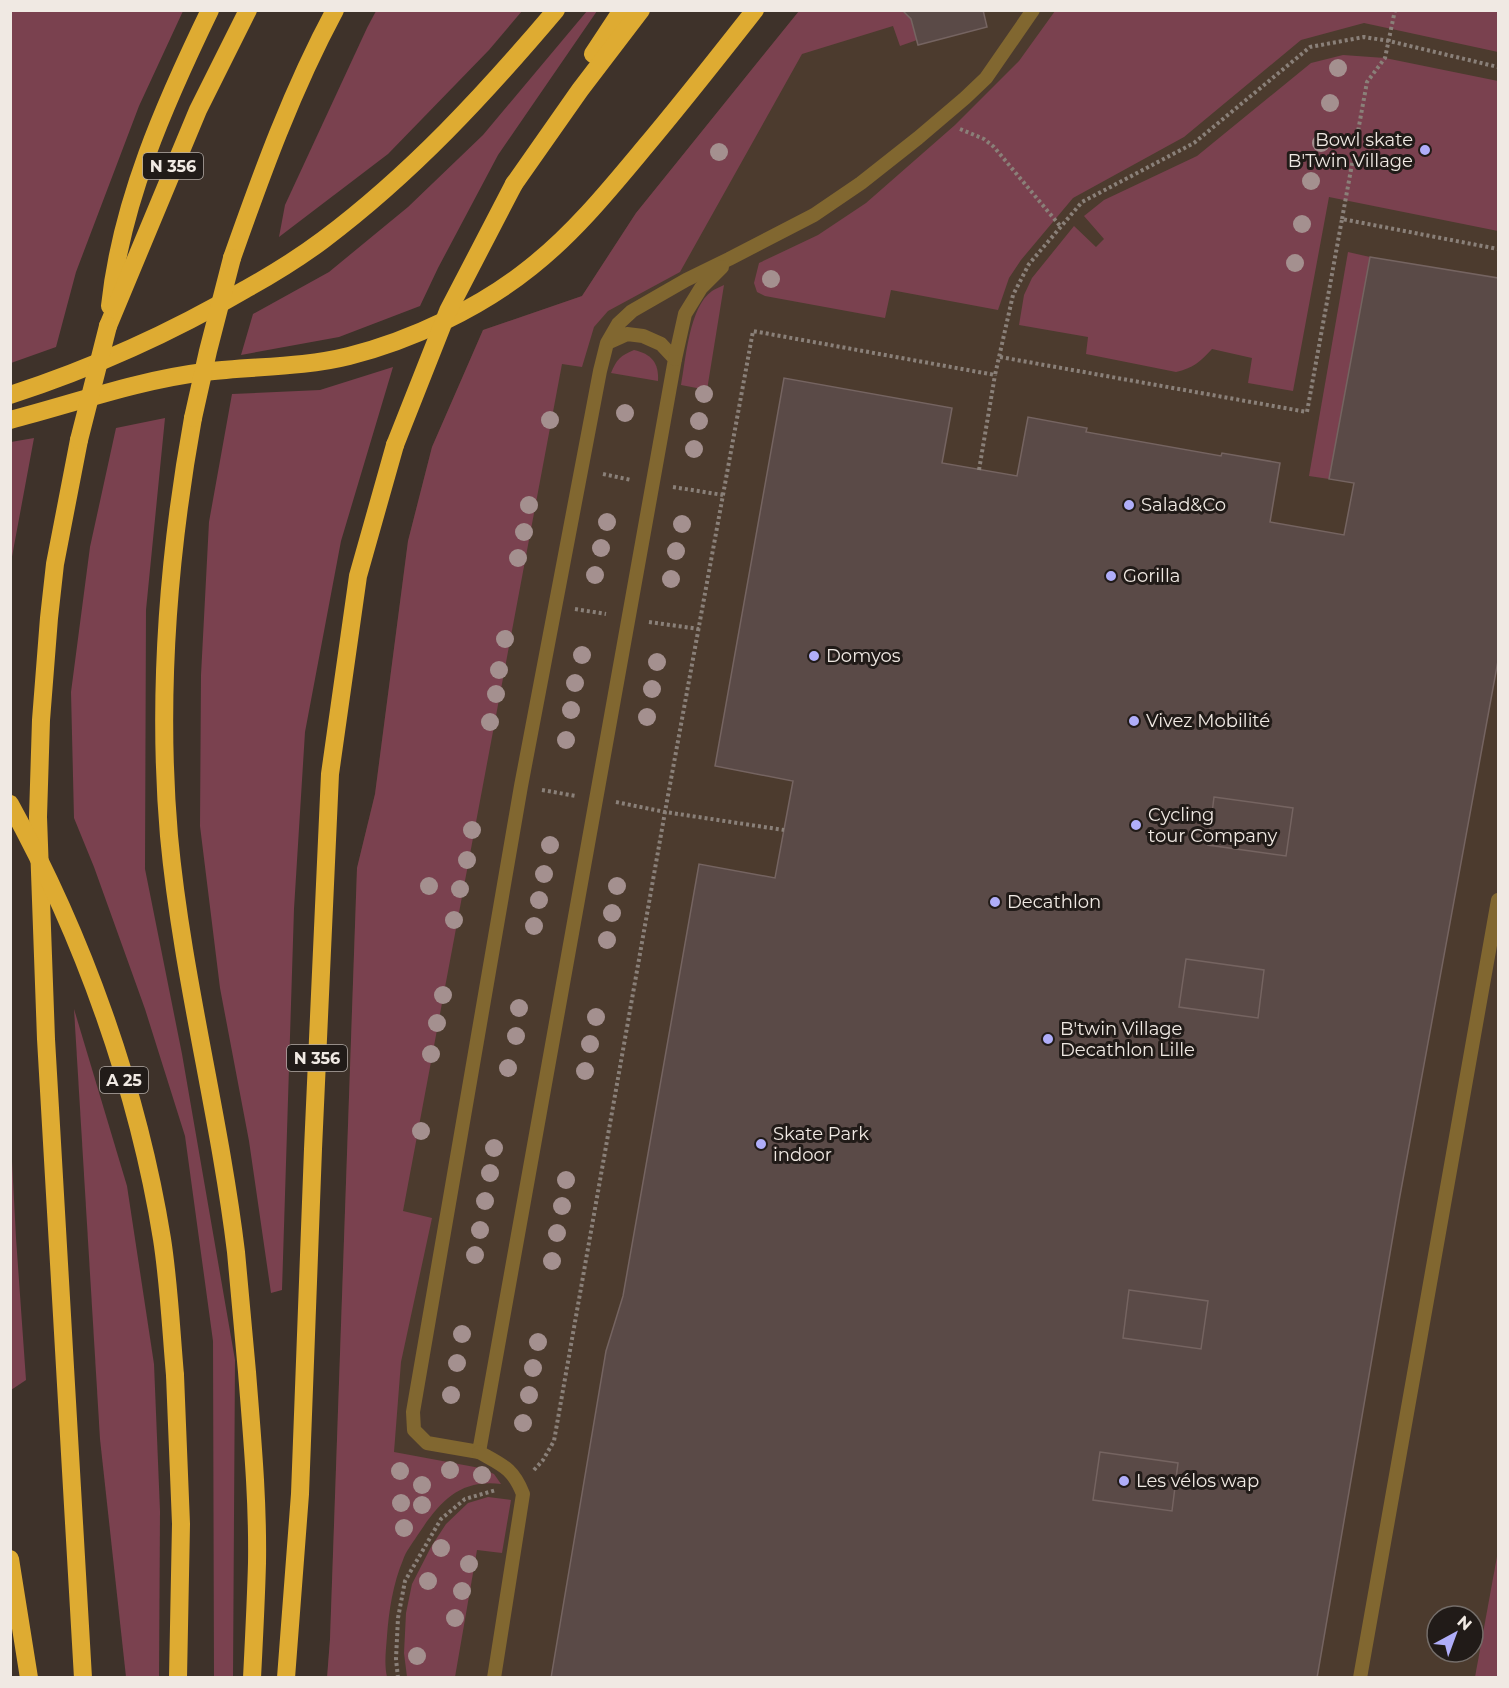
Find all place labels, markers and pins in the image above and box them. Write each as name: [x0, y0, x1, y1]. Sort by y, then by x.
place label: Bowl skate B'Twin Village: [1288, 129, 1413, 172]
marker: Bowl skate B'Twin Village: [1418, 143, 1432, 157]
place label: Salad&Co: [1141, 494, 1226, 516]
marker: Salad&Co: [1122, 498, 1136, 512]
place label: Gorilla: [1123, 565, 1180, 587]
marker: Gorilla: [1104, 569, 1118, 583]
place label: Domyos: [826, 645, 901, 667]
marker: Domyos: [807, 649, 821, 663]
place label: Vivez Mobilité: [1146, 710, 1270, 732]
marker: Vivez Mobilité: [1127, 714, 1141, 728]
place label: Cycling tour Company: [1148, 804, 1278, 847]
marker: Cycling tour Company: [1129, 818, 1143, 832]
place label: Decathlon: [1007, 891, 1101, 913]
marker: Decathlon: [988, 895, 1002, 909]
place label: B'twin Village Decathlon Lille: [1060, 1018, 1195, 1061]
marker: B'twin Village Decathlon Lille: [1041, 1032, 1055, 1046]
place label: Skate Park indoor: [773, 1123, 869, 1166]
marker: Skate Park indoor: [754, 1137, 768, 1151]
place label: Les vélos wap: [1136, 1470, 1259, 1492]
marker: Les vélos wap: [1117, 1474, 1131, 1488]

